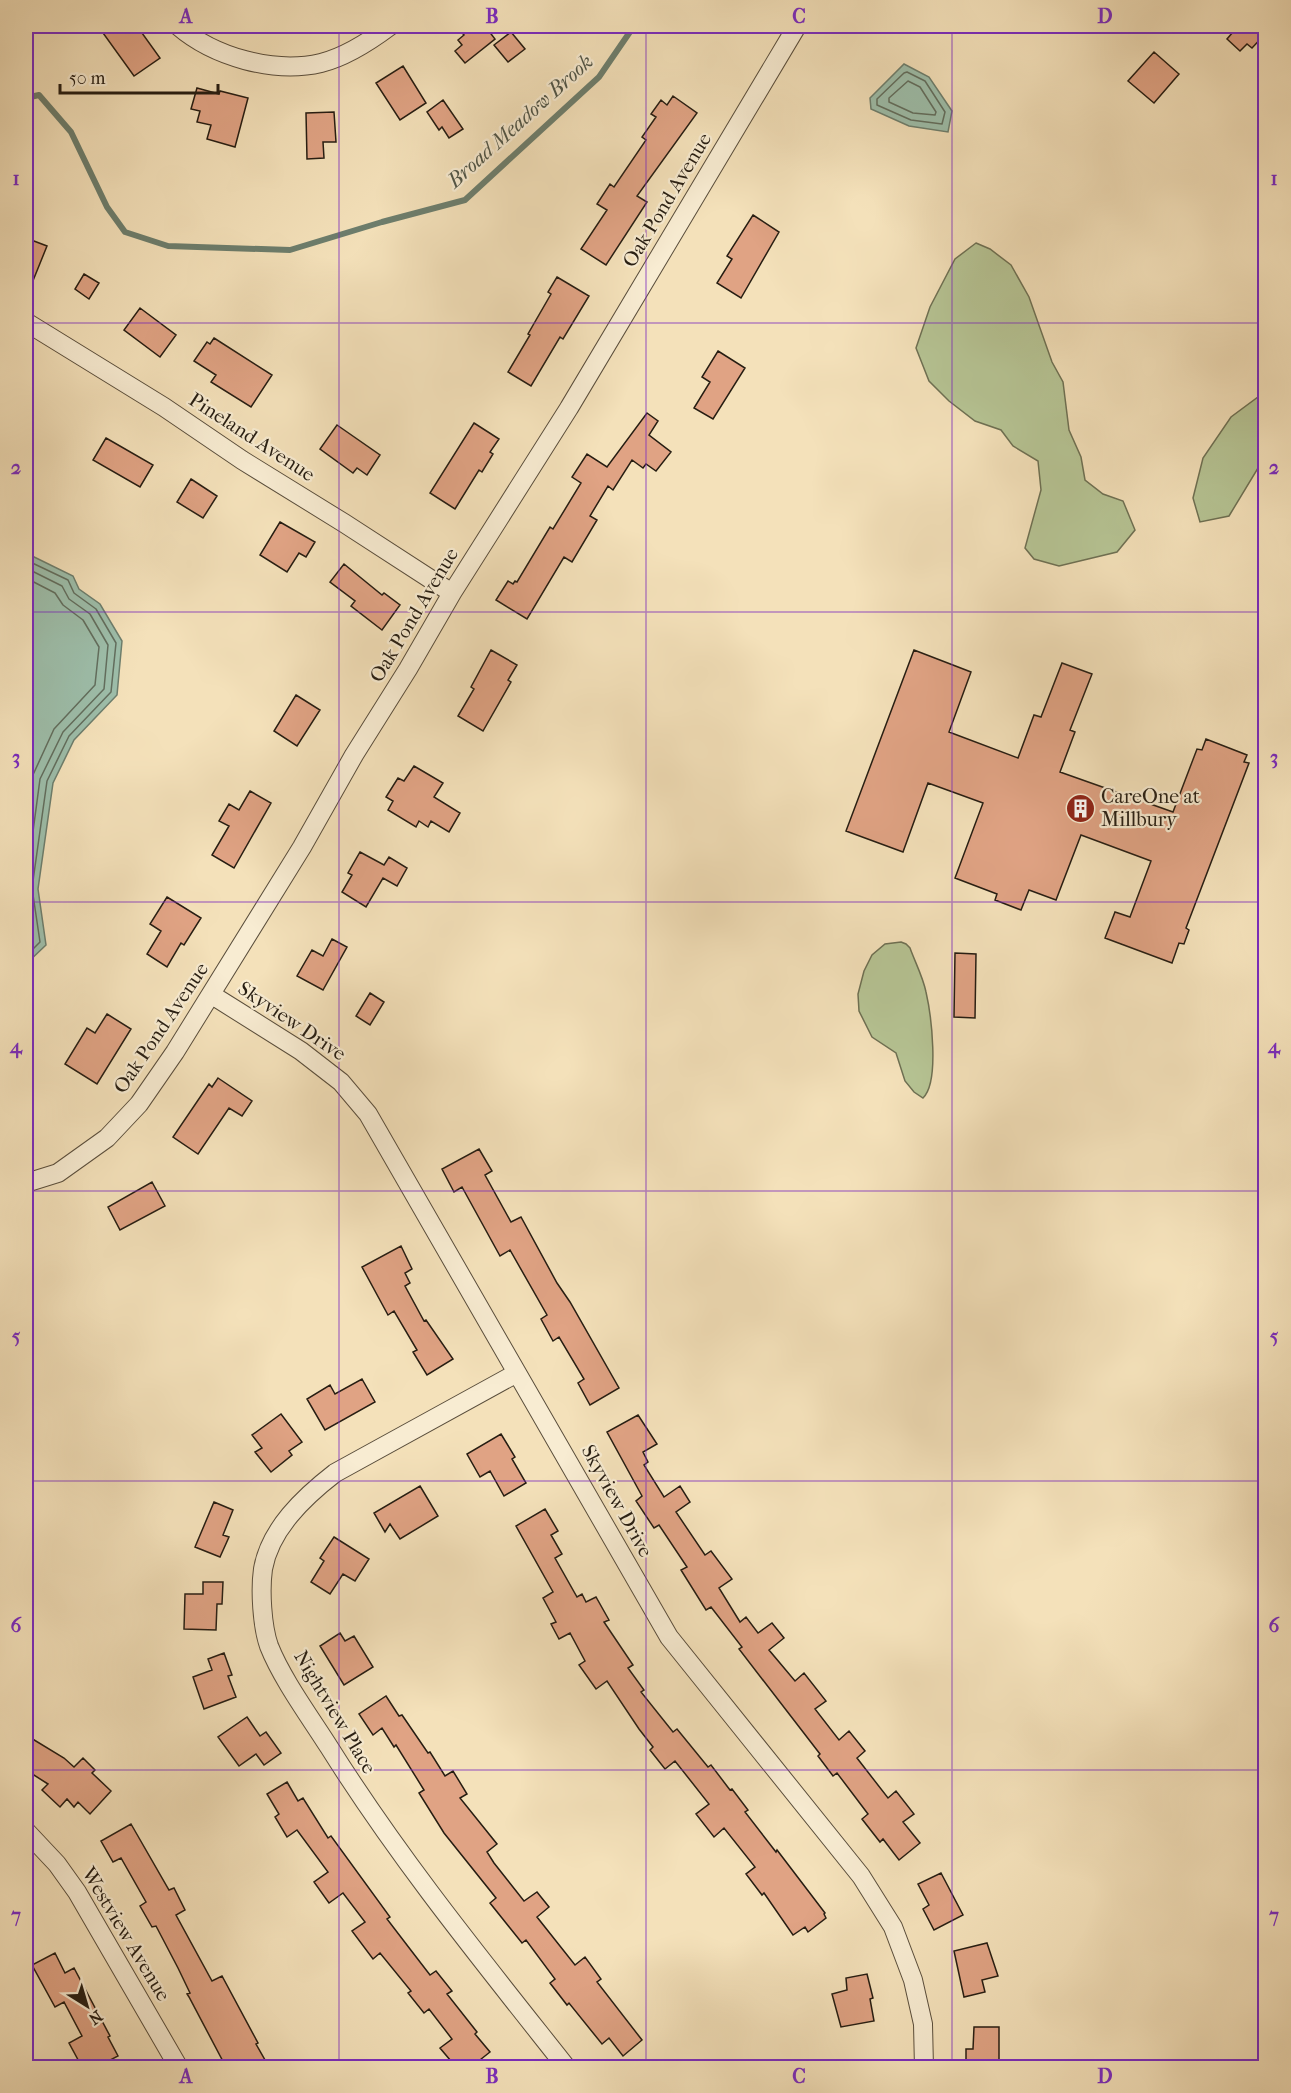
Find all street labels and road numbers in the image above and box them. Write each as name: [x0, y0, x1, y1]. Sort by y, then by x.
street label: Oak Pond Avenue: [618, 129, 716, 271]
street label: Pineland Avenue: [185, 388, 319, 486]
street label: Oak Pond Avenue: [365, 544, 463, 686]
street label: Oak Pond Avenue: [109, 958, 213, 1098]
street label: Skyview Drive: [234, 977, 350, 1065]
street label: Skyview Drive: [577, 1441, 657, 1561]
street label: Nightview Place: [289, 1646, 381, 1778]
street label: Westview Avenue: [76, 1862, 175, 2005]

